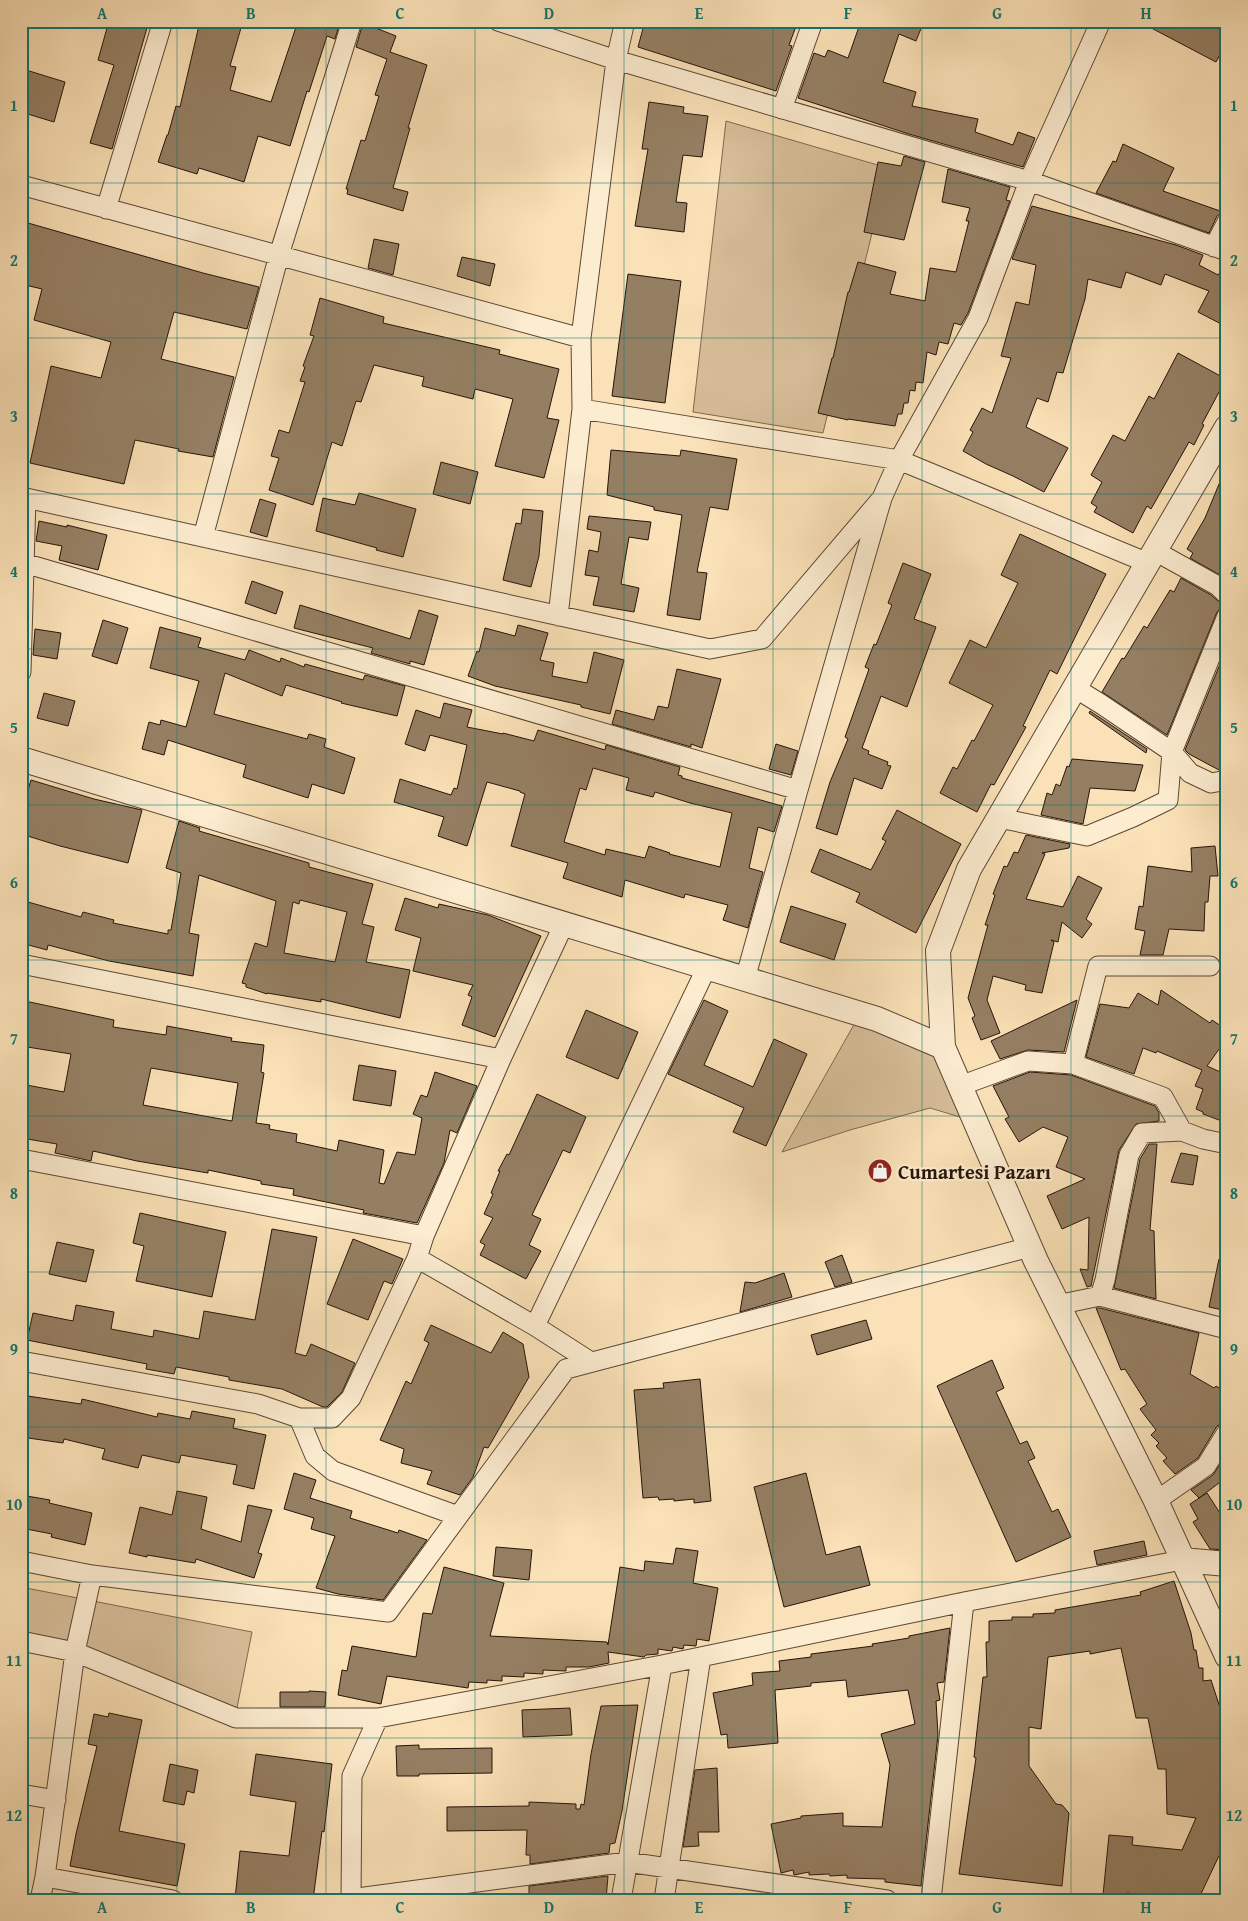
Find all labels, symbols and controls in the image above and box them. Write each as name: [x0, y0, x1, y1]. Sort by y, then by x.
text: A: [97, 1, 108, 25]
text: B: [246, 1, 256, 25]
text: C: [395, 1, 405, 25]
text: D: [544, 1, 554, 25]
text: E: [695, 1, 704, 25]
text: F: [844, 1, 852, 25]
text: G: [992, 1, 1002, 25]
text: H: [1140, 1, 1152, 25]
text: 1: [10, 93, 18, 117]
text: 1: [1230, 93, 1238, 117]
text: 2: [10, 248, 18, 272]
text: 2: [1230, 248, 1238, 272]
text: 3: [10, 404, 18, 428]
text: 3: [1230, 404, 1238, 428]
text: 4: [10, 559, 18, 583]
text: 4: [1230, 559, 1238, 583]
text: 5: [10, 715, 18, 739]
text: 5: [1230, 715, 1238, 739]
text: 6: [10, 870, 18, 894]
text: 6: [1230, 870, 1238, 894]
text: 7: [10, 1026, 18, 1050]
text: 7: [1230, 1026, 1238, 1050]
place label: Cumartesi Pazarı: [898, 1157, 1051, 1186]
shop icon: Cumartesi Pazarı: [867, 1158, 893, 1184]
text: 8: [10, 1181, 18, 1205]
text: 8: [1230, 1181, 1238, 1205]
text: 9: [10, 1337, 18, 1361]
text: 9: [1230, 1337, 1238, 1361]
text: 10: [6, 1492, 22, 1516]
text: 10: [1226, 1492, 1242, 1516]
text: 11: [6, 1648, 22, 1672]
text: 11: [1226, 1648, 1242, 1672]
text: 12: [6, 1803, 22, 1827]
text: 12: [1226, 1803, 1242, 1827]
text: A: [97, 1895, 108, 1919]
text: B: [246, 1895, 256, 1919]
text: C: [395, 1895, 405, 1919]
text: D: [544, 1895, 554, 1919]
text: E: [695, 1895, 704, 1919]
text: F: [844, 1895, 852, 1919]
text: G: [992, 1895, 1002, 1919]
text: H: [1140, 1895, 1152, 1919]

